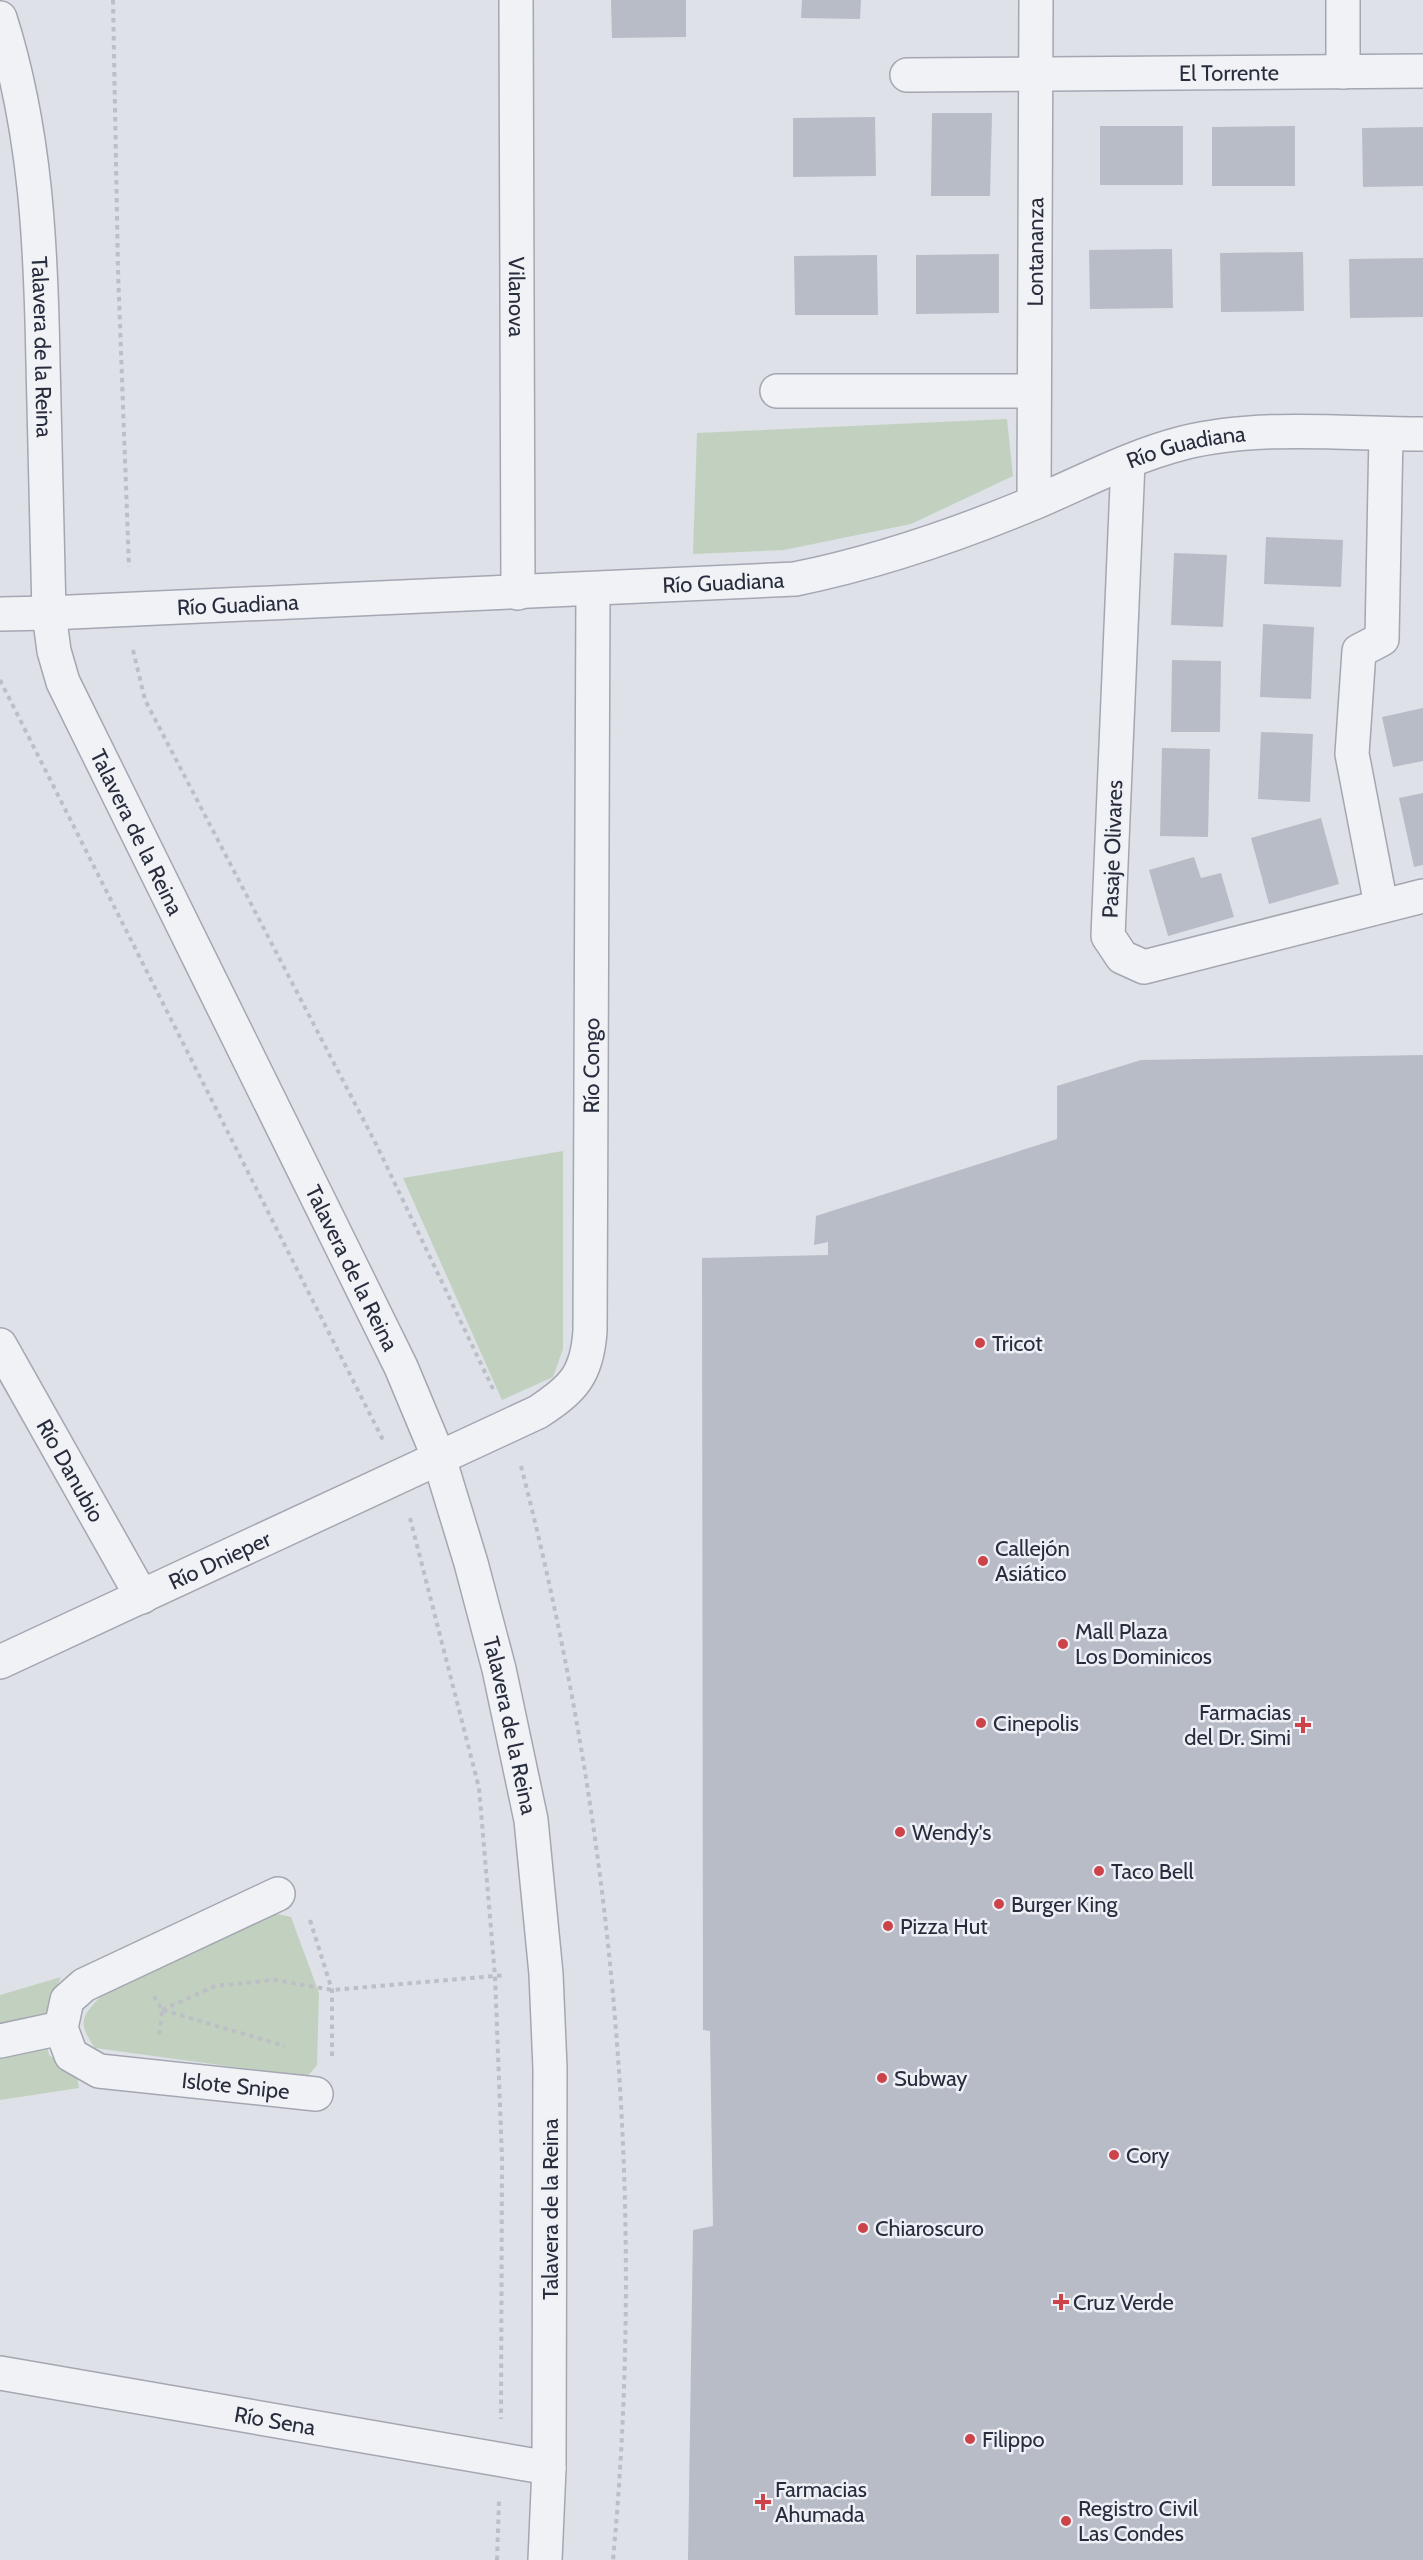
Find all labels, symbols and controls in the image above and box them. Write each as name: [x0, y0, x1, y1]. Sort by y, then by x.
street label: El Torrente: [1179, 59, 1279, 87]
street label: Lontananza: [1022, 197, 1049, 307]
street label: Talavera de la Reina: [26, 256, 58, 438]
street label: Vilanova: [503, 257, 530, 338]
street label: Río Guadiana: [1123, 420, 1247, 475]
street label: Río Guadiana: [662, 566, 785, 599]
street label: Río Guadiana: [176, 589, 300, 621]
street label: Talavera de la Reina: [84, 745, 189, 920]
street label: Pasaje Olivares: [1097, 779, 1128, 919]
street label: Río Congo: [578, 1018, 605, 1113]
street label: Talavera de la Reina: [299, 1181, 404, 1356]
place label: Tricot: [992, 1330, 1043, 1357]
marker: Tricot: [973, 1336, 987, 1350]
street label: Río Danubio: [30, 1414, 110, 1527]
street label: Río Dnieper: [164, 1525, 275, 1596]
place label: Callejón Asiático: [995, 1535, 1070, 1587]
marker: Callejón Asiático: [976, 1554, 990, 1568]
place label: Mall Plaza Los Dominicos: [1075, 1618, 1212, 1670]
street label: Talavera de la Reina: [477, 1634, 543, 1817]
marker: Mall Plaza Los Dominicos: [1056, 1637, 1070, 1651]
place label: Farmacias del Dr. Simi: [1184, 1699, 1291, 1751]
place label: Cinepolis: [993, 1710, 1079, 1737]
marker: Cinepolis: [974, 1716, 988, 1730]
marker: Farmacias del Dr. Simi: [1296, 1718, 1310, 1732]
place label: Wendy's: [912, 1819, 991, 1846]
marker: Wendy's: [893, 1825, 907, 1839]
place label: Taco Bell: [1111, 1858, 1194, 1885]
marker: Taco Bell: [1092, 1864, 1106, 1878]
place label: Burger King: [1011, 1891, 1118, 1918]
marker: Burger King: [992, 1897, 1006, 1911]
place label: Pizza Hut: [900, 1913, 988, 1940]
marker: Pizza Hut: [881, 1919, 895, 1933]
place label: Subway: [894, 2065, 967, 2092]
street label: Islote Snipe: [180, 2067, 291, 2105]
marker: Subway: [875, 2071, 889, 2085]
street label: Talavera de la Reina: [537, 2118, 564, 2300]
place label: Cory: [1126, 2142, 1169, 2169]
marker: Cory: [1107, 2148, 1121, 2162]
place label: Chiaroscuro: [875, 2215, 984, 2242]
marker: Chiaroscuro: [856, 2221, 870, 2235]
place label: Cruz Verde: [1073, 2289, 1174, 2316]
marker: Cruz Verde: [1054, 2295, 1068, 2309]
street label: Río Sena: [232, 2401, 318, 2441]
place label: Filippo: [982, 2426, 1044, 2453]
marker: Filippo: [963, 2432, 977, 2446]
place label: Farmacias Ahumada: [775, 2476, 867, 2528]
marker: Farmacias Ahumada: [756, 2495, 770, 2509]
place label: Registro Civil Las Condes: [1078, 2495, 1199, 2547]
marker: Registro Civil Las Condes: [1059, 2514, 1073, 2528]

